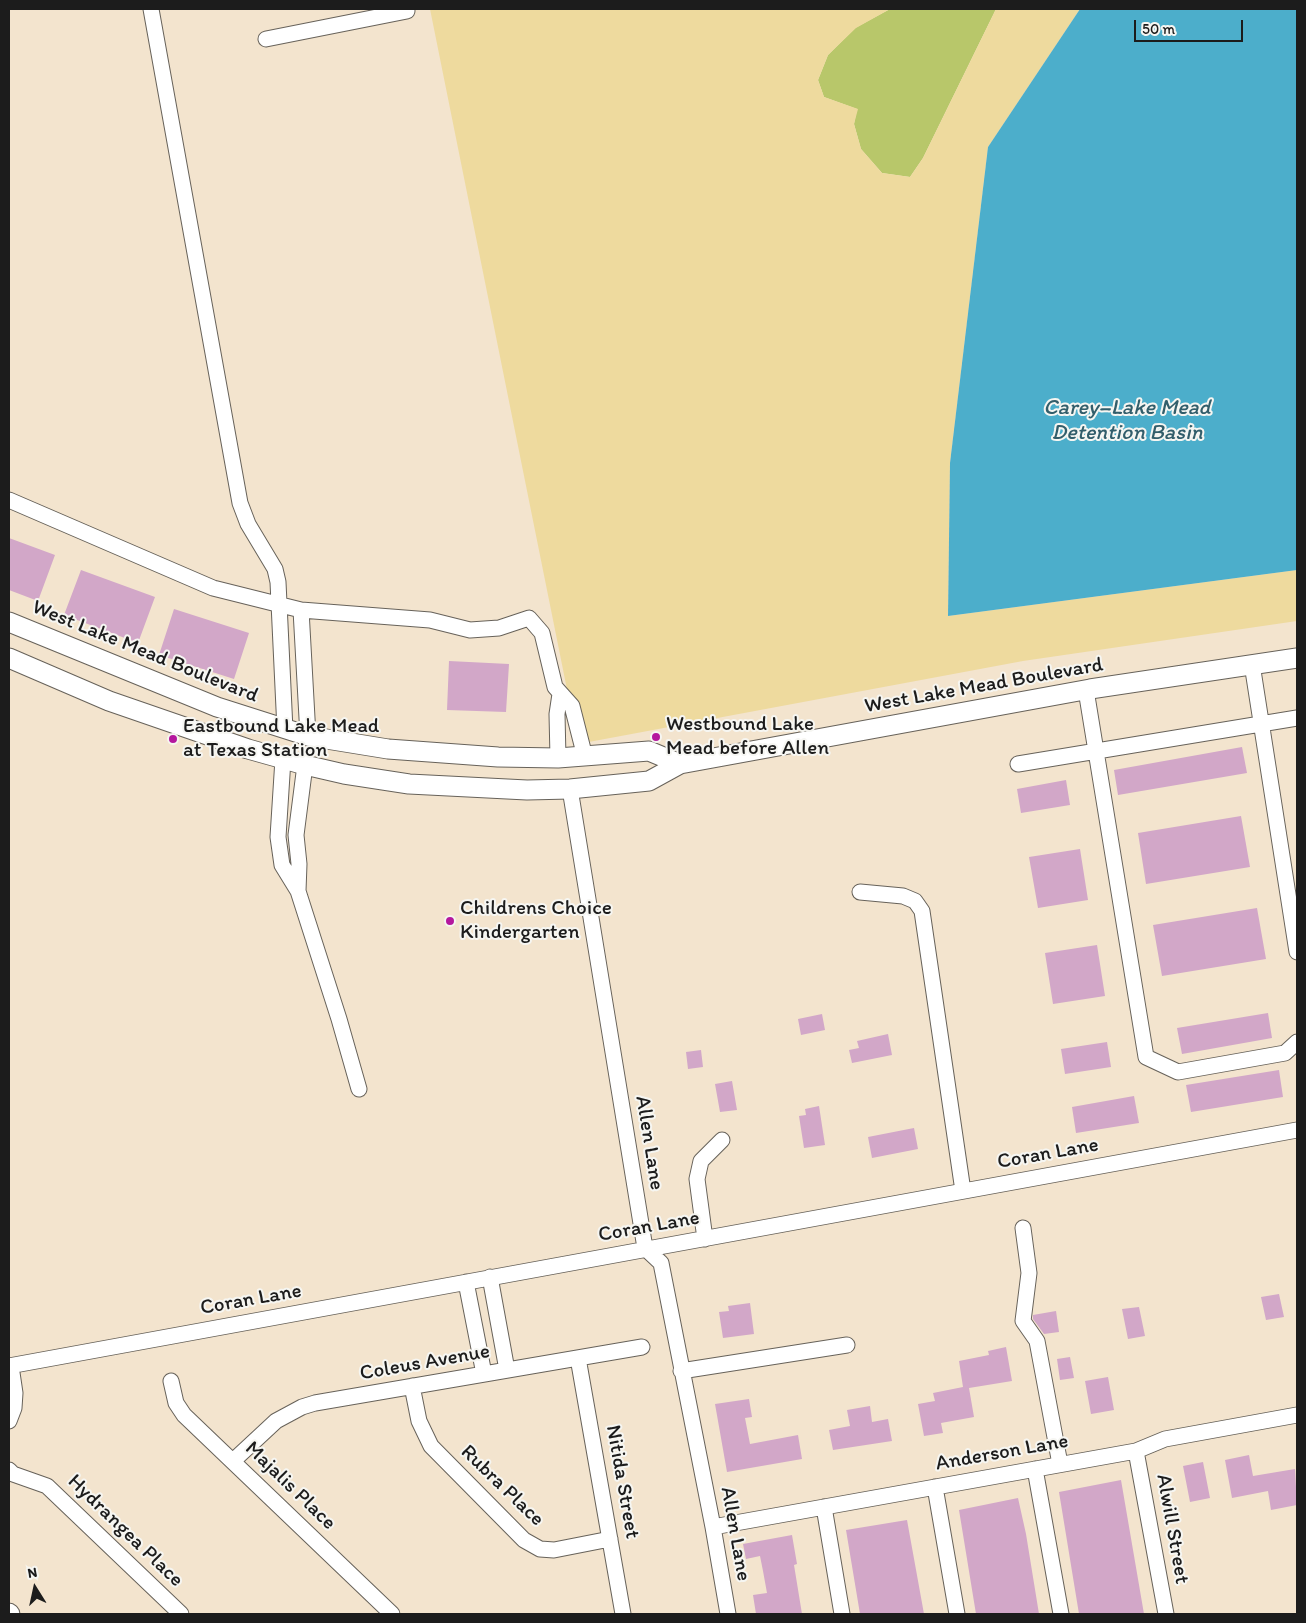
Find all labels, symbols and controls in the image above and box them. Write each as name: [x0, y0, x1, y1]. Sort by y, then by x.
scale bar: [1136, 10, 1245, 42]
text: 50 m: [1142, 20, 1175, 38]
water label: Carey–Lake Mead Detention Basin: [1043, 395, 1211, 446]
street label: West Lake Mead Boulevard: [28, 595, 262, 709]
street label: West Lake Mead Boulevard: [863, 653, 1105, 719]
place label: Westbound Lake Mead before Allen: [666, 712, 829, 762]
place label: Eastbound Lake Mead at Texas Station: [183, 714, 379, 764]
marker: Westbound Lake Mead before Allen: [650, 731, 662, 743]
marker: Eastbound Lake Mead at Texas Station: [167, 733, 179, 745]
place label: Childrens Choice Kindergarten: [460, 896, 612, 946]
marker: Childrens Choice Kindergarten: [444, 915, 456, 927]
street label: Allen Lane: [629, 1094, 669, 1192]
street label: Coran Lane: [995, 1133, 1101, 1175]
street label: Coran Lane: [596, 1206, 702, 1248]
street label: Coran Lane: [198, 1279, 304, 1321]
street label: Coleus Avenue: [358, 1339, 492, 1387]
street label: Nitida Street: [600, 1423, 644, 1541]
street label: Anderson Lane: [934, 1429, 1070, 1477]
street label: Majalis Place: [239, 1436, 341, 1536]
street label: Rubra Place: [455, 1440, 549, 1532]
street label: Hydrangea Place: [62, 1469, 188, 1593]
street label: Alwill Street: [1150, 1472, 1194, 1586]
street label: Allen Lane: [714, 1485, 756, 1583]
north arrow: [10, 1563, 60, 1613]
text: N: [26, 1564, 38, 1582]

